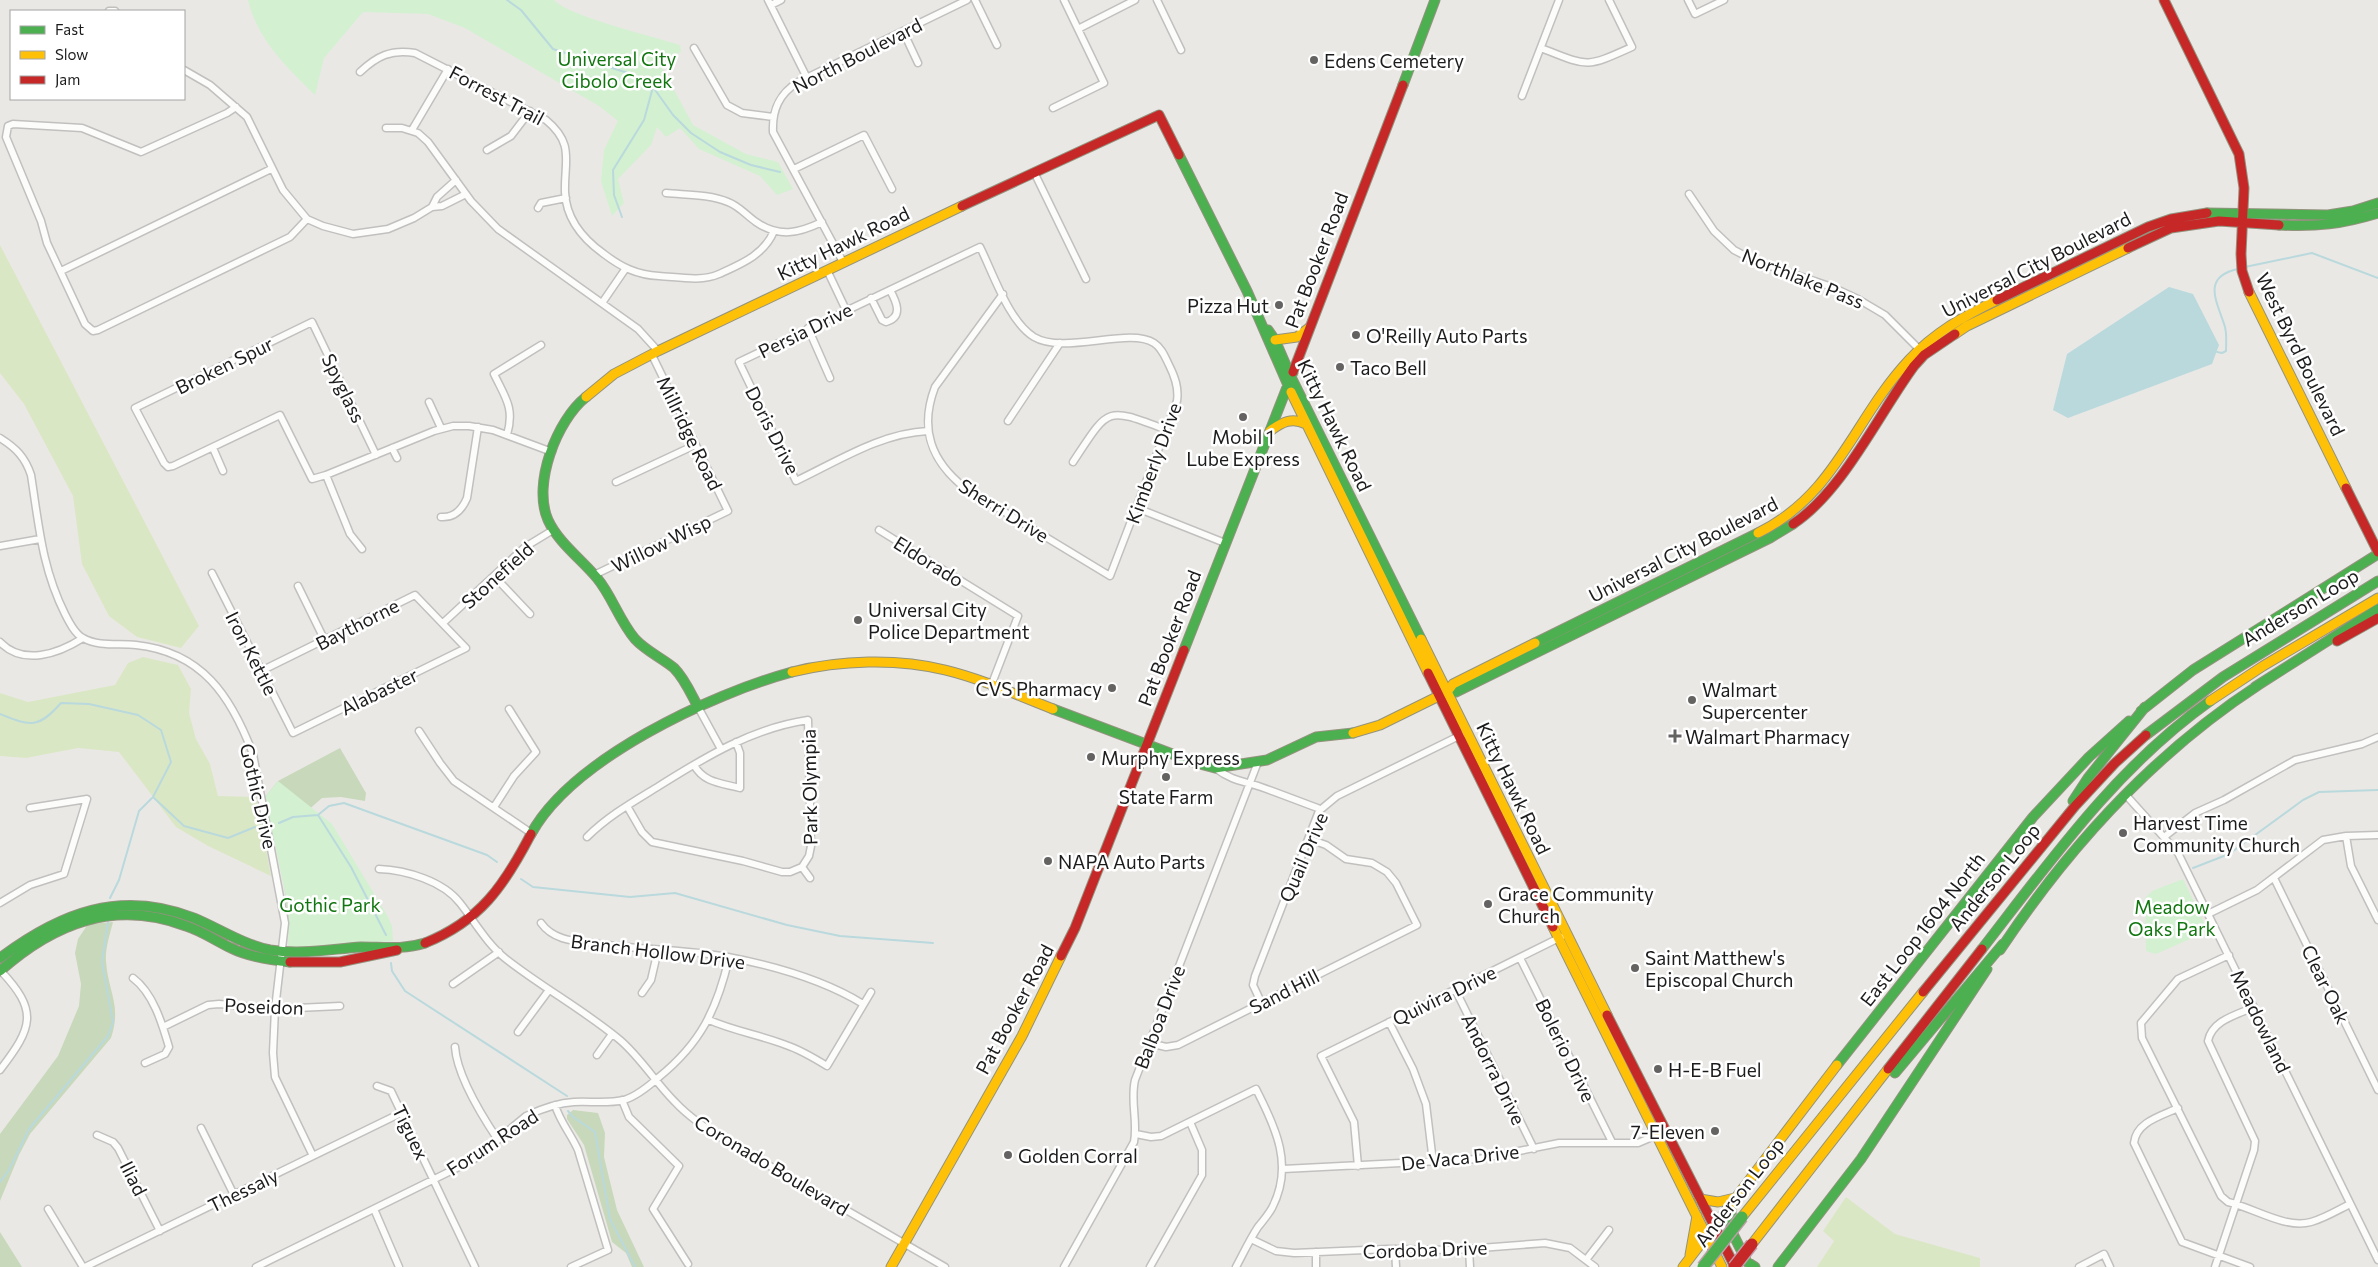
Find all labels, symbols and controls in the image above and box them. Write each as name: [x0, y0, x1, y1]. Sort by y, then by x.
legend: [10, 10, 185, 100]
street label: North Boulevard: [788, 12, 926, 98]
text: Fast: [55, 20, 84, 38]
text: Slow: [55, 45, 88, 63]
park label: Universal City Cibolo Creek: [558, 47, 677, 92]
place label: Edens Cemetery: [1324, 49, 1464, 72]
marker: Edens Cemetery: [1308, 54, 1320, 66]
street label: Forrest Trail: [446, 60, 548, 130]
text: Jam: [55, 70, 80, 88]
street label: Pat Booker Road: [1280, 189, 1352, 331]
street label: Kitty Hawk Road: [773, 201, 913, 285]
street label: Universal City Boulevard: [1938, 206, 2134, 322]
street label: Northlake Pass: [1739, 243, 1867, 313]
street label: West Byrd Boulevard: [2252, 269, 2350, 439]
place label: Pizza Hut: [1187, 294, 1269, 317]
street label: Persia Drive: [754, 297, 856, 363]
marker: Pizza Hut: [1273, 299, 1285, 311]
place label: O'Reilly Auto Parts: [1366, 324, 1528, 347]
marker: O'Reilly Auto Parts: [1350, 329, 1362, 341]
street label: Broken Spur: [171, 331, 277, 399]
street label: Spyglass: [317, 350, 371, 426]
street label: Kitty Hawk Road: [1293, 355, 1377, 495]
place label: Taco Bell: [1350, 356, 1427, 379]
marker: Taco Bell: [1334, 361, 1346, 373]
street label: Millridge Road: [652, 372, 728, 494]
street label: Doris Drive: [741, 382, 805, 478]
street label: Kimberly Drive: [1120, 399, 1186, 527]
marker: Mobil 1 Lube Express: [1237, 411, 1249, 423]
place label: Mobil 1 Lube Express: [1186, 425, 1300, 470]
street label: Sherri Drive: [955, 473, 1053, 547]
street label: Universal City Boulevard: [1585, 491, 1781, 607]
street label: Willow Wisp: [607, 509, 715, 577]
street label: Eldorado: [890, 531, 968, 591]
street label: Stonefield: [456, 537, 538, 613]
street label: Anderson Loop: [2238, 563, 2362, 651]
street label: Pat Booker Road: [1133, 567, 1205, 709]
street label: Baythorne: [312, 593, 402, 655]
place label: Universal City Police Department: [868, 598, 1030, 643]
street label: Iron Kettle: [221, 607, 283, 699]
marker: Universal City Police Department: [852, 614, 864, 626]
street label: Alabaster: [337, 662, 422, 720]
place label: CVS Pharmacy: [975, 677, 1102, 700]
place label: Walmart Supercenter: [1702, 678, 1808, 723]
marker: CVS Pharmacy: [1106, 682, 1118, 694]
marker: Walmart Supercenter: [1686, 694, 1698, 706]
street label: Kitty Hawk Road: [1472, 718, 1556, 858]
place label: Walmart Pharmacy: [1685, 725, 1850, 748]
street label: Park Olympia: [796, 729, 822, 845]
marker: Walmart Pharmacy: [1669, 730, 1681, 742]
street label: Gothic Drive: [236, 741, 282, 851]
place label: Murphy Express: [1101, 746, 1240, 769]
marker: Murphy Express: [1085, 751, 1097, 763]
marker: State Farm: [1160, 771, 1172, 783]
place label: State Farm: [1119, 785, 1213, 808]
street label: Quail Drive: [1274, 809, 1332, 905]
place label: Harvest Time Community Church: [2133, 811, 2300, 856]
street label: Anderson Loop: [1944, 819, 2044, 935]
marker: Harvest Time Community Church: [2117, 827, 2129, 839]
street label: East Loop 1604 North: [1855, 848, 1989, 1010]
place label: NAPA Auto Parts: [1058, 850, 1205, 873]
marker: NAPA Auto Parts: [1042, 855, 1054, 867]
place label: Grace Community Church: [1498, 882, 1654, 927]
park label: Gothic Park: [279, 893, 381, 916]
park label: Meadow Oaks Park: [2128, 895, 2216, 940]
marker: Grace Community Church: [1482, 898, 1494, 910]
street label: Branch Hollow Drive: [570, 929, 746, 973]
street label: Pat Booker Road: [970, 940, 1058, 1078]
street label: Clear Oak: [2297, 941, 2355, 1027]
place label: Saint Matthew's Episcopal Church: [1645, 946, 1794, 991]
street label: Quivira Drive: [1388, 960, 1500, 1030]
street label: Balboa Drive: [1129, 962, 1189, 1072]
marker: Saint Matthew's Episcopal Church: [1629, 962, 1641, 974]
street label: Sand Hill: [1245, 964, 1323, 1018]
street label: Meadowland: [2226, 966, 2296, 1076]
street label: Poseidon: [224, 993, 304, 1019]
street label: Bolerio Drive: [1531, 995, 1601, 1105]
street label: Andorra Drive: [1457, 1010, 1531, 1128]
place label: H-E-B Fuel: [1668, 1058, 1762, 1081]
marker: H-E-B Fuel: [1652, 1063, 1664, 1075]
street label: Tiguex: [388, 1101, 434, 1163]
street label: Forum Road: [442, 1104, 542, 1180]
street label: Coronado Boulevard: [690, 1110, 854, 1220]
place label: 7-Eleven: [1631, 1120, 1705, 1143]
marker: 7-Eleven: [1709, 1125, 1721, 1137]
street label: Anderson Loop: [1689, 1133, 1789, 1251]
street label: De Vaca Drive: [1400, 1139, 1520, 1175]
place label: Golden Corral: [1018, 1144, 1138, 1167]
marker: Golden Corral: [1002, 1149, 1014, 1161]
street label: Iliad: [116, 1157, 152, 1199]
street label: Thessaly: [204, 1163, 282, 1217]
street label: Cordoba Drive: [1362, 1235, 1488, 1263]

